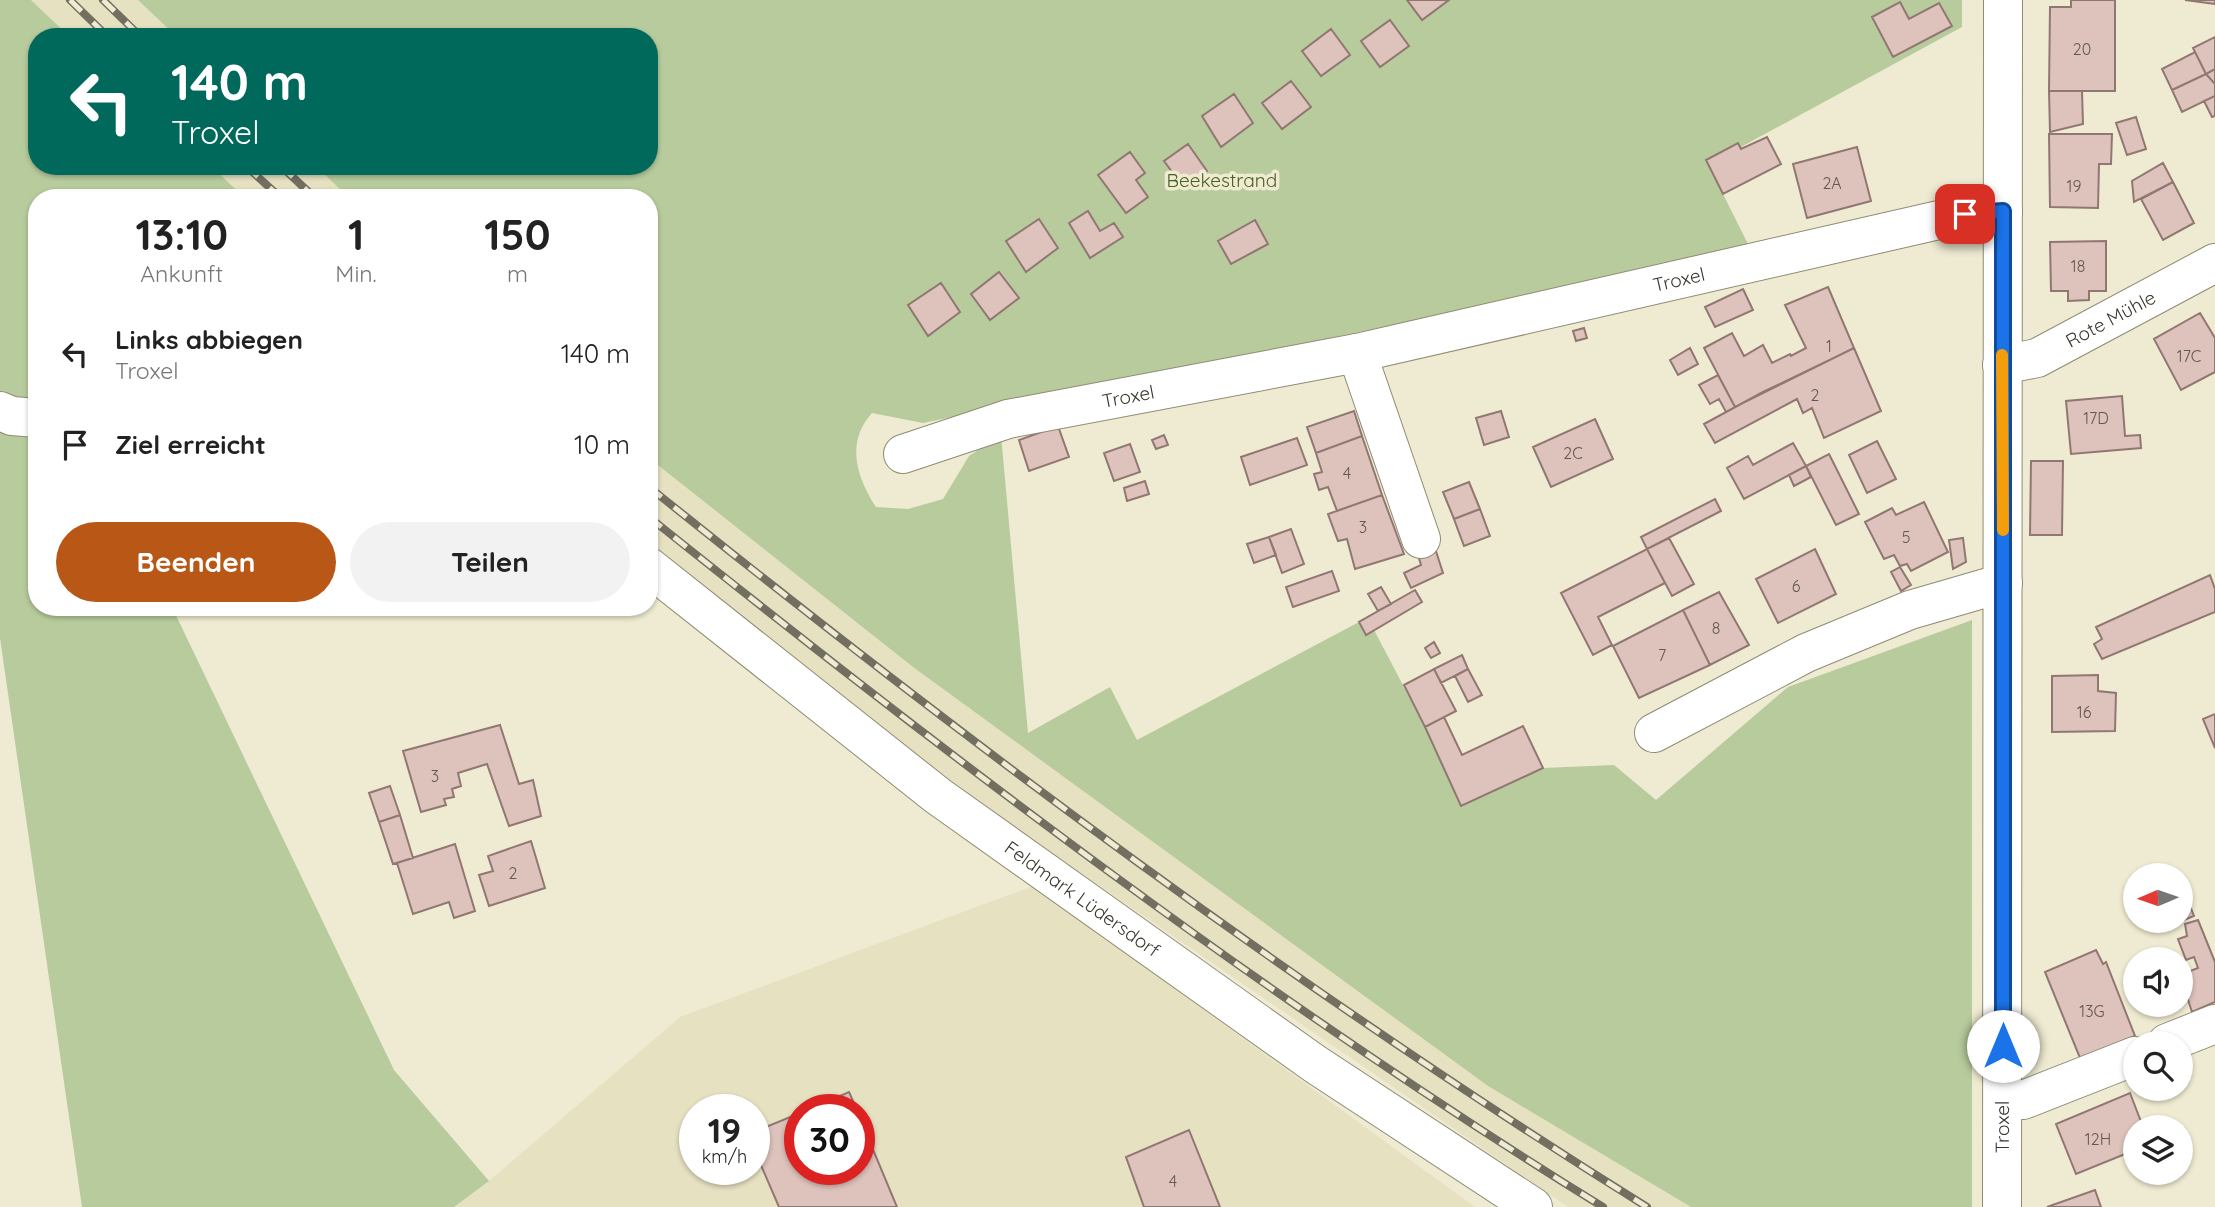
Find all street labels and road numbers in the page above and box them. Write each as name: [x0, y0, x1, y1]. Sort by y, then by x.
street label: Troxel: [1651, 262, 1707, 297]
street label: Rote Mühle: [2061, 285, 2160, 353]
street label: Troxel: [1100, 380, 1156, 413]
street label: Feldmark Lüdersdorf: [1000, 835, 1165, 962]
street label: Troxel: [1990, 1101, 2014, 1153]

